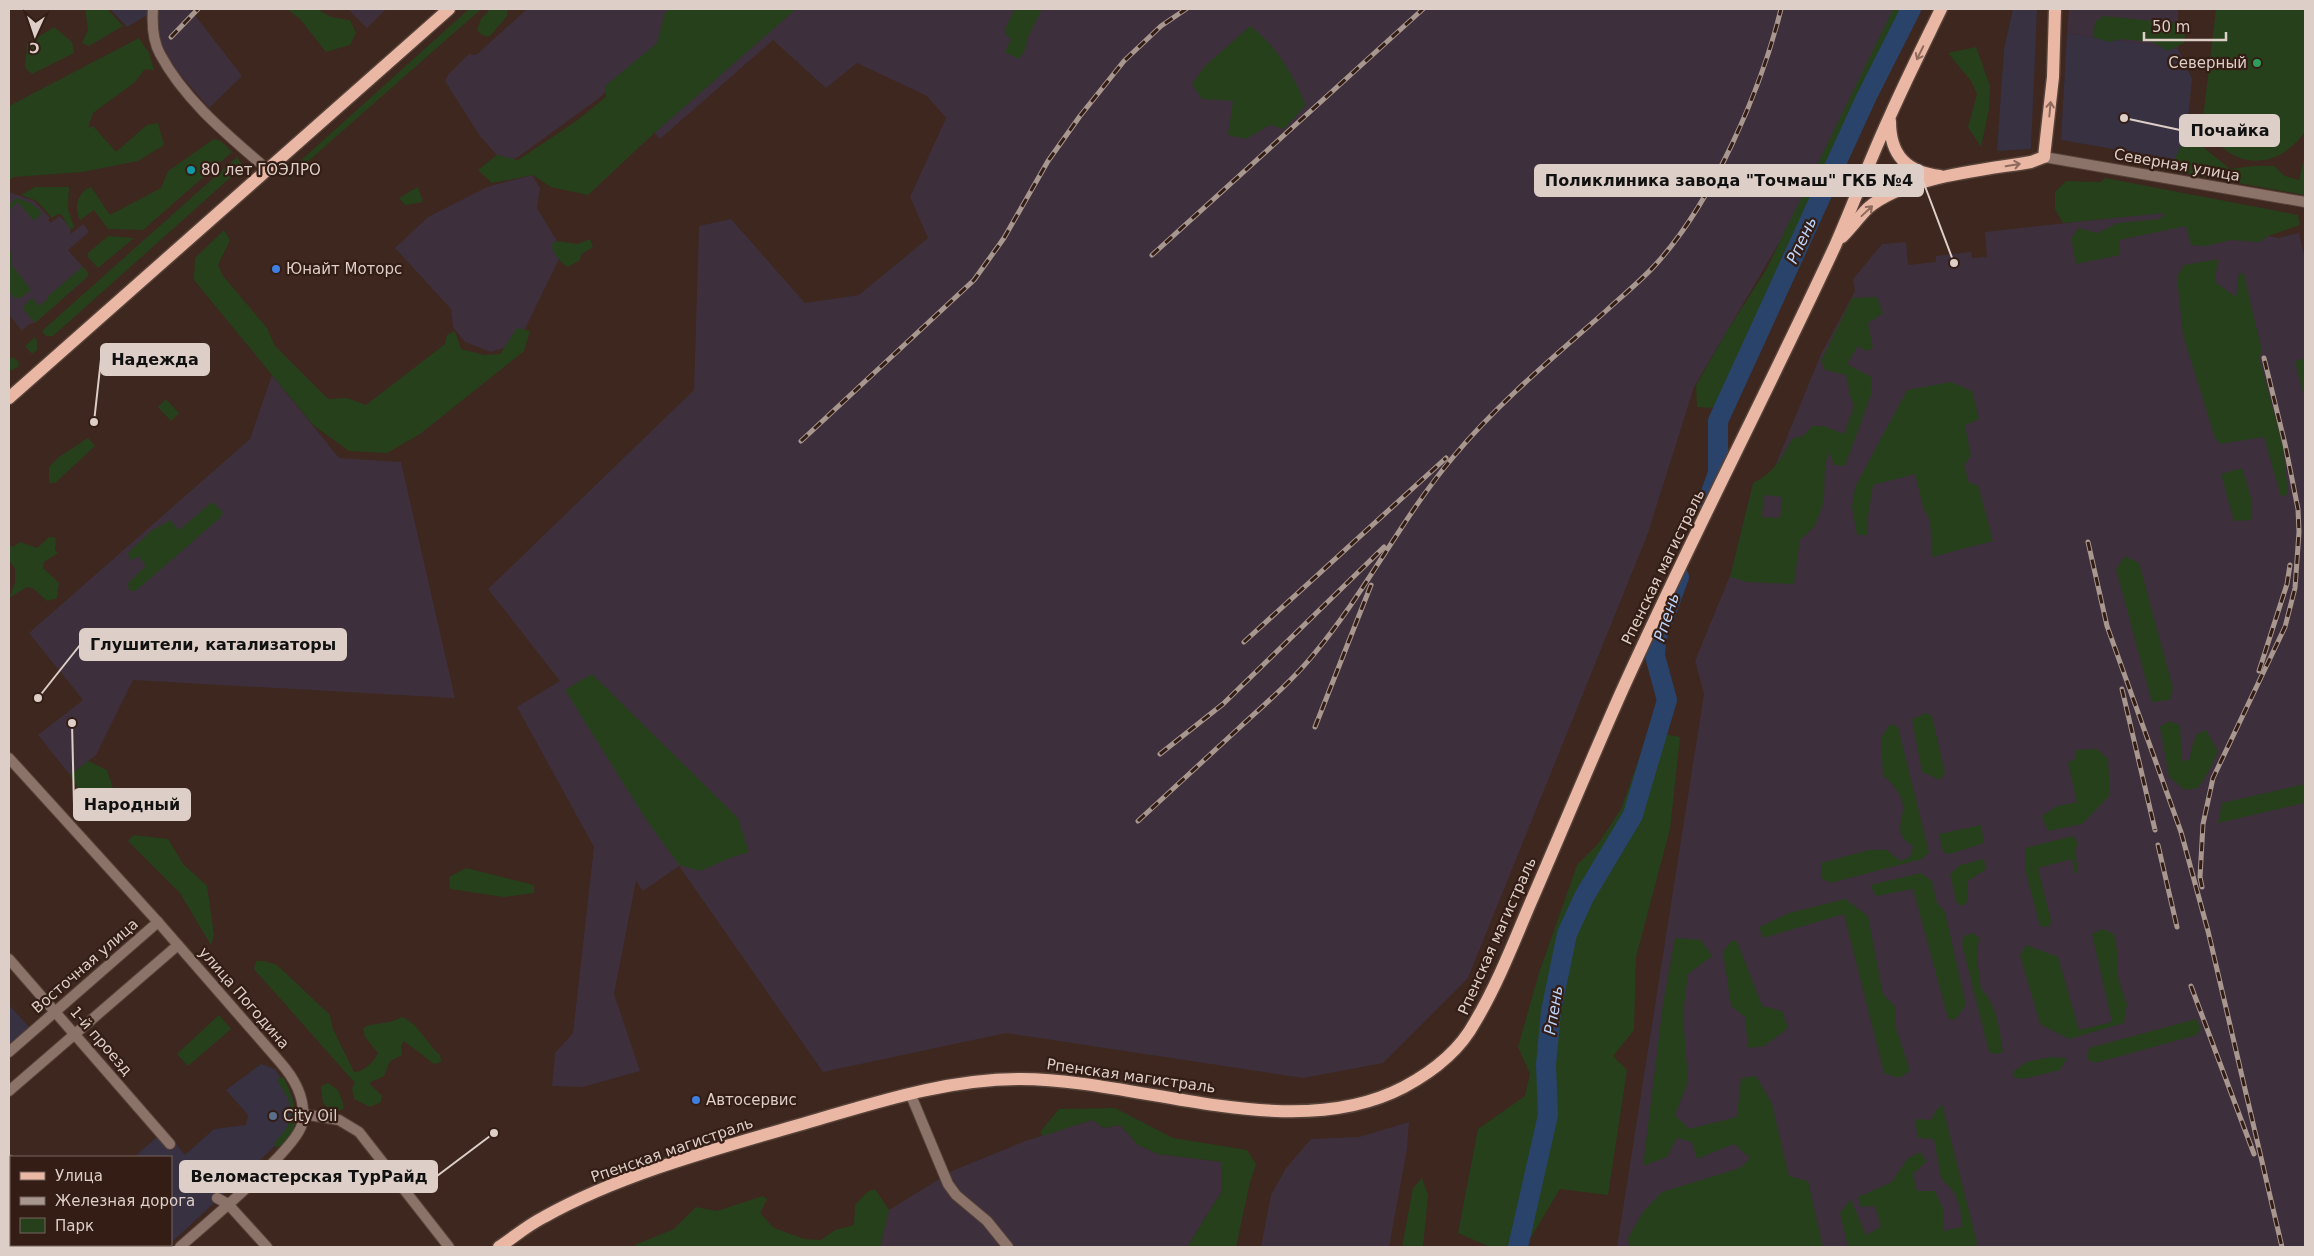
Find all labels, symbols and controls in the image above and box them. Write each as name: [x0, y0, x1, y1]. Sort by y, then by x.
north arrow: [10, 10, 60, 60]
scale bar: [2144, 10, 2226, 42]
text: 50 m: [2152, 18, 2190, 36]
text: С: [29, 40, 40, 56]
one-way arrow: [1915, 45, 1924, 60]
place label: Северный: [2168, 54, 2247, 72]
marker: Северный: [2251, 57, 2263, 69]
one-way arrow: [2045, 101, 2055, 117]
callout: Почайка: [2180, 115, 2279, 146]
text: Почайка: [2190, 121, 2270, 140]
street label: Северная улица: [2113, 145, 2241, 185]
one-way arrow: [2004, 159, 2020, 169]
place label: 80 лет ГОЭЛРО: [201, 161, 321, 179]
marker: 80 лет ГОЭЛРО: [185, 164, 197, 176]
callout: Поликлиника завода "Точмаш" ГКБ №4: [1535, 165, 1923, 196]
text: Поликлиника завода "Точмаш" ГКБ №4: [1545, 171, 1913, 190]
one-way arrow: [1861, 205, 1874, 217]
water label: Рпень: [1782, 214, 1821, 267]
place label: Юнайт Моторс: [286, 260, 402, 278]
marker: Юнайт Моторс: [270, 263, 282, 275]
callout: Надежда: [101, 344, 209, 375]
text: Надежда: [111, 350, 199, 369]
street label: Рпенская магистраль: [1618, 486, 1708, 648]
water label: Рпень: [1650, 591, 1683, 644]
callout: Глушители, катализаторы: [80, 629, 346, 660]
text: Глушители, катализаторы: [90, 635, 336, 654]
callout: Народный: [74, 789, 190, 820]
text: Народный: [84, 795, 180, 814]
street label: Рпенская магистраль: [1454, 854, 1540, 1018]
street label: Восточная улица: [28, 915, 142, 1017]
street label: улица Погодина: [195, 943, 293, 1053]
water label: Рпень: [1540, 984, 1567, 1036]
street label: 1-й проезд: [66, 1003, 136, 1079]
street label: Рпенская магистраль: [1045, 1055, 1217, 1097]
place label: Автосервис: [706, 1091, 797, 1109]
marker: Автосервис: [690, 1094, 702, 1106]
place label: City Oil: [283, 1107, 337, 1125]
marker: City Oil: [267, 1110, 279, 1122]
street label: Рпенская магистраль: [588, 1114, 756, 1186]
legend: [10, 1156, 172, 1246]
callout: Веломастерская ТурРайд: [180, 1161, 437, 1192]
text: Улица: [55, 1167, 103, 1185]
text: Веломастерская ТурРайд: [190, 1167, 428, 1186]
text: Железная дорога: [55, 1192, 195, 1210]
text: Парк: [55, 1217, 94, 1235]

